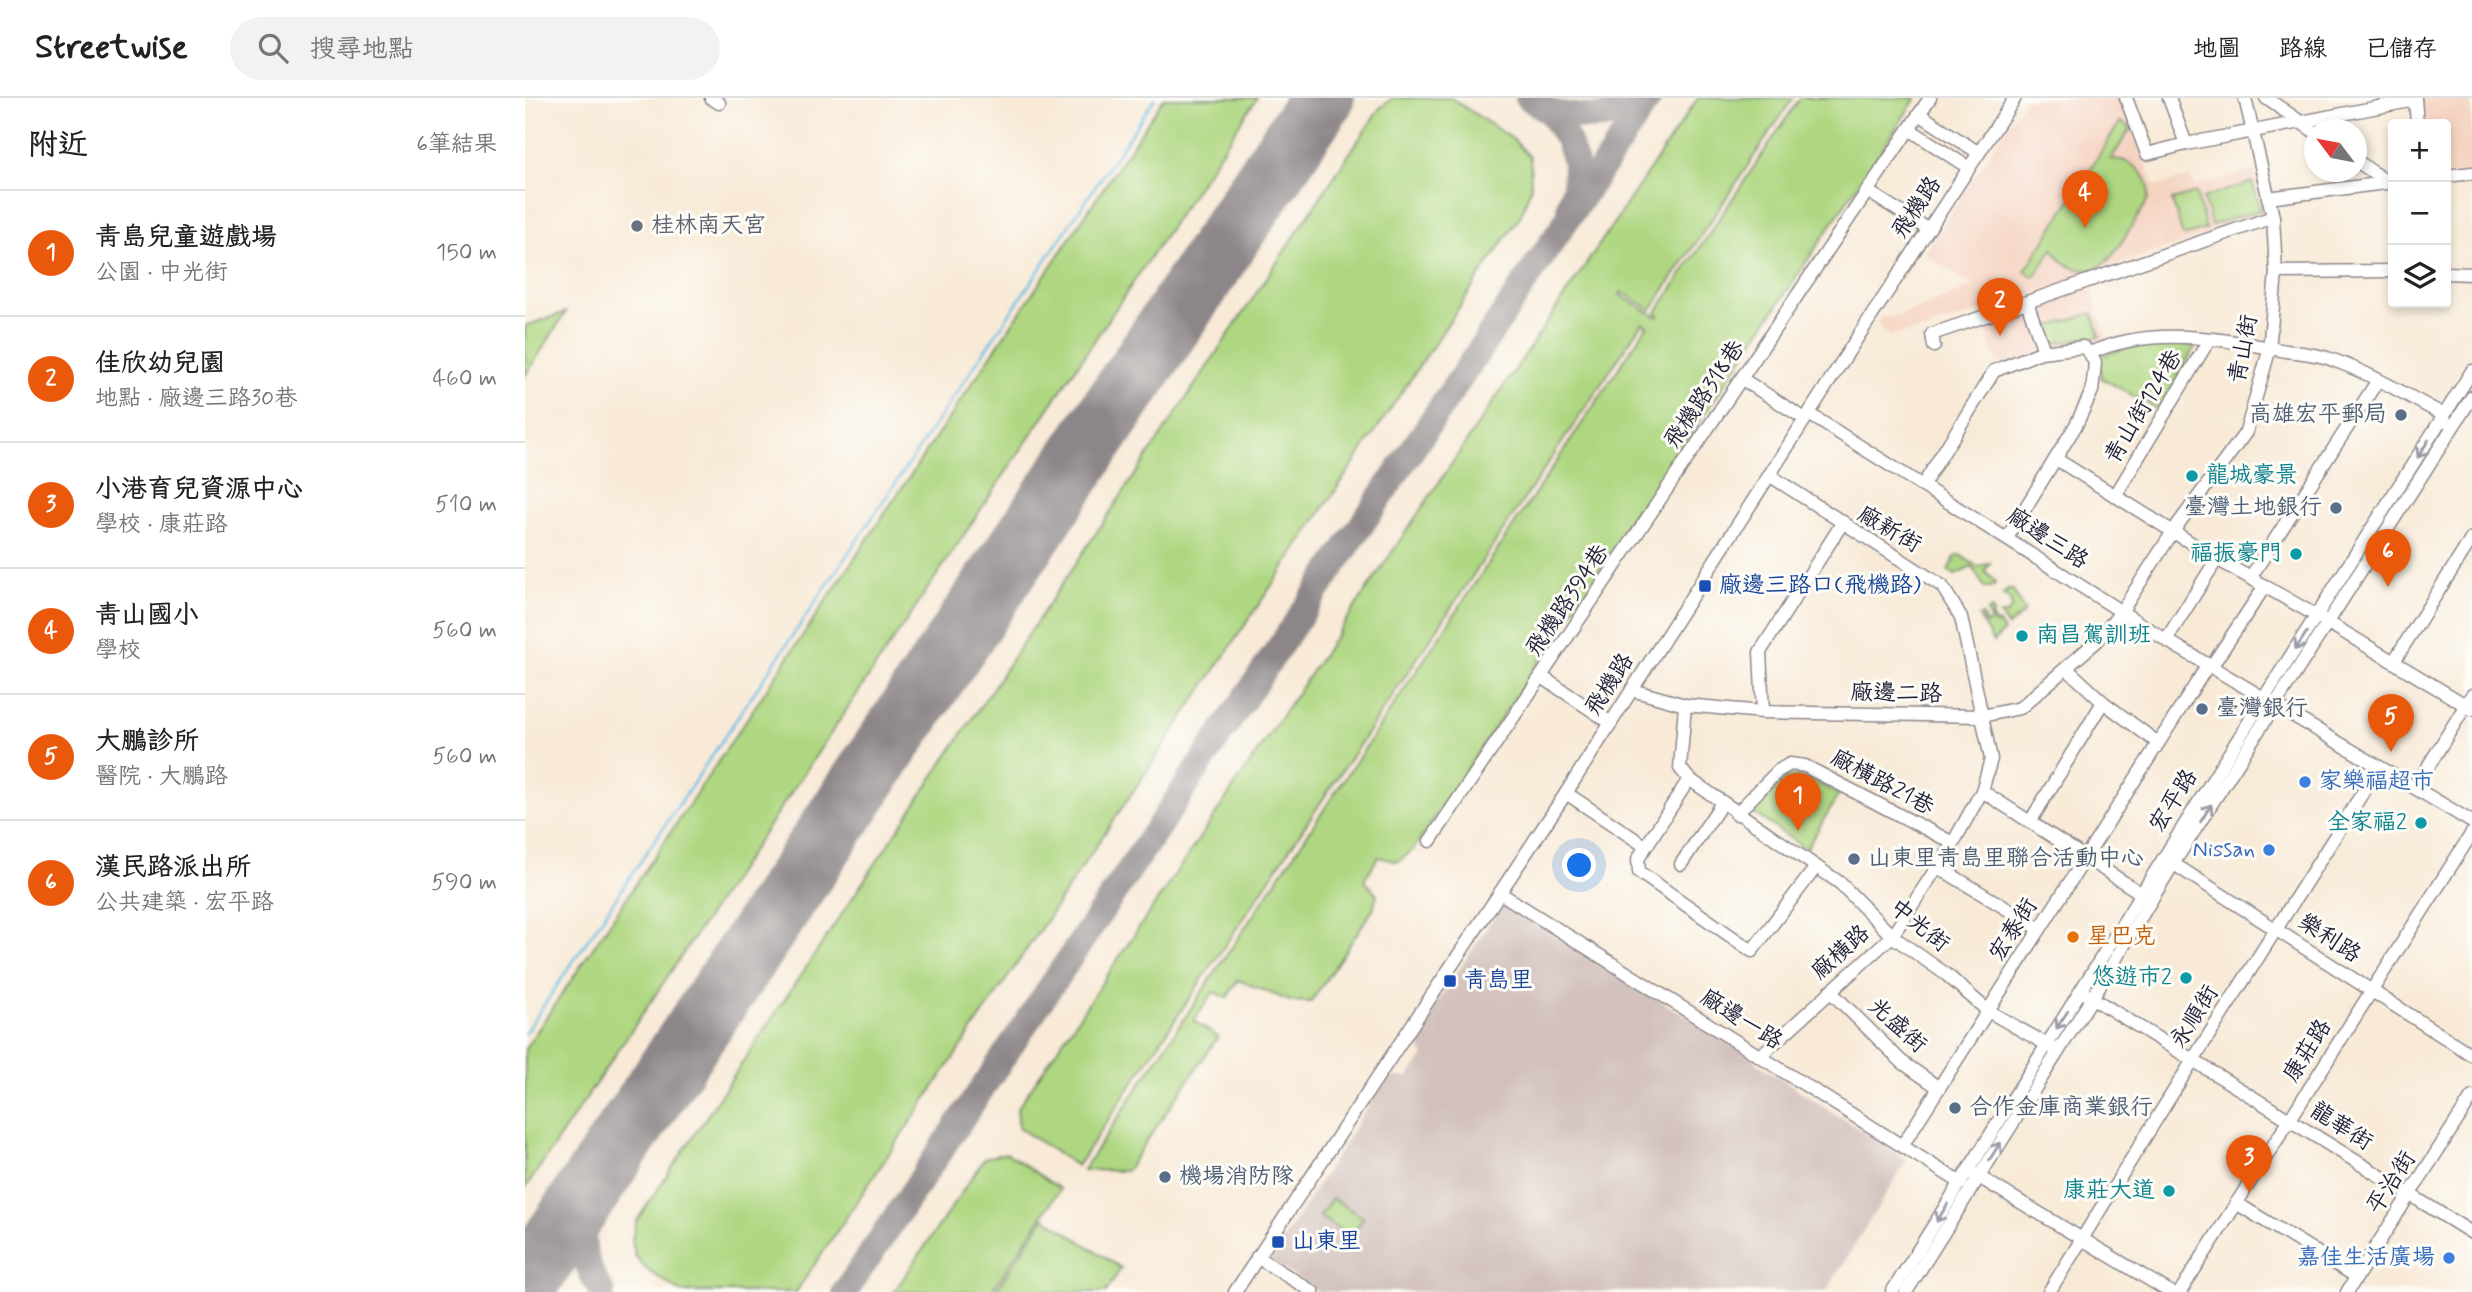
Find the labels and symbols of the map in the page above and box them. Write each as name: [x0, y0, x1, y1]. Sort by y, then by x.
north arrow: [2304, 119, 2367, 182]
pin: 4: [2062, 170, 2108, 228]
street label: 飛機路: [1885, 171, 1949, 245]
place label: 桂林南天宮: [651, 211, 766, 241]
marker: 桂林南天宮: [629, 218, 645, 234]
pin: 2: [1977, 278, 2023, 336]
street label: 青山街: [2223, 312, 2265, 386]
street label: 飛機路318巷: [1658, 334, 1753, 455]
street label: 青山街124巷: [2098, 344, 2190, 470]
place label: 高雄宏平郵局: [2249, 400, 2387, 430]
marker: 高雄宏平郵局: [2393, 407, 2409, 423]
one-way arrow: [2415, 439, 2430, 458]
place label: 龍城豪景: [2206, 461, 2298, 491]
marker: 龍城豪景: [2184, 468, 2200, 484]
place label: 臺灣土地銀行: [2184, 493, 2322, 523]
street label: 廠新街: [1852, 500, 1926, 560]
marker: 臺灣土地銀行: [2328, 500, 2344, 516]
street label: 廠邊三路: [2000, 501, 2094, 577]
pin: 6: [2365, 529, 2411, 587]
street label: 飛機路394巷: [1519, 538, 1617, 663]
place label: 福振豪門: [2190, 539, 2282, 569]
marker: 福振豪門: [2288, 546, 2304, 562]
place label: 廠邊三路口(飛機路): [1719, 571, 1921, 601]
marker: 廠邊三路口(飛機路): [1697, 578, 1713, 594]
place label: 南昌駕訓班: [2036, 621, 2151, 651]
marker: 南昌駕訓班: [2014, 628, 2030, 644]
one-way arrow: [2294, 631, 2308, 650]
street label: 飛機路: [1579, 648, 1641, 722]
street label: 廠邊二路: [1850, 678, 1942, 710]
place label: 臺灣銀行: [2216, 694, 2308, 724]
pin: 5: [2368, 694, 2414, 752]
marker: 臺灣銀行: [2194, 701, 2210, 717]
street label: 廠橫路21巷: [1825, 743, 1940, 823]
street label: 宏平路: [2143, 764, 2205, 838]
place label: 家樂福超市: [2319, 767, 2434, 797]
pin: 1: [1775, 773, 1821, 831]
marker: 家樂福超市: [2297, 774, 2313, 790]
one-way arrow: [2199, 803, 2213, 823]
place label: 全家福2: [2327, 808, 2407, 838]
marker: 全家福2: [2413, 815, 2429, 831]
place label: Nissan: [2192, 835, 2255, 865]
marker: Nissan: [2261, 842, 2277, 858]
place label: 山東里青島里聯合活動中心: [1868, 844, 2144, 874]
your location: [1562, 848, 1596, 882]
marker: 山東里青島里聯合活動中心: [1846, 851, 1862, 867]
street label: 中光街: [1883, 893, 1955, 959]
street label: 宏泰街: [1983, 893, 2045, 967]
street label: 樂利路: [2292, 908, 2366, 970]
street label: 廠橫路: [1805, 919, 1877, 987]
place label: 星巴克: [2087, 922, 2156, 952]
marker: 星巴克: [2065, 929, 2081, 945]
place label: 悠遊市2: [2092, 963, 2172, 993]
place label: 青島里: [1464, 966, 1533, 996]
marker: 悠遊市2: [2178, 970, 2194, 986]
marker: 青島里: [1442, 973, 1458, 989]
street label: 永順街: [2164, 980, 2226, 1054]
street label: 廠邊一路: [1694, 983, 1788, 1057]
street label: 光盛街: [1861, 992, 1933, 1060]
one-way arrow: [2055, 1010, 2069, 1030]
street label: 康莊路: [2277, 1014, 2339, 1088]
place label: 合作金庫商業銀行: [1969, 1093, 2153, 1123]
street label: 龍華街: [2304, 1096, 2378, 1158]
marker: 合作金庫商業銀行: [1947, 1100, 1963, 1116]
pin: 3: [2226, 1135, 2272, 1193]
one-way arrow: [1988, 1142, 2002, 1162]
street label: 平治街: [2361, 1146, 2423, 1220]
place label: 機場消防隊: [1179, 1162, 1294, 1192]
marker: 機場消防隊: [1157, 1169, 1173, 1185]
place label: 康莊大道: [2063, 1176, 2155, 1206]
marker: 康莊大道: [2161, 1183, 2177, 1199]
one-way arrow: [1934, 1203, 1948, 1223]
place label: 山東里: [1292, 1227, 1361, 1257]
marker: 山東里: [1270, 1234, 1286, 1250]
place label: 嘉佳生活廣場: [2297, 1243, 2435, 1273]
marker: 嘉佳生活廣場: [2441, 1250, 2457, 1266]

